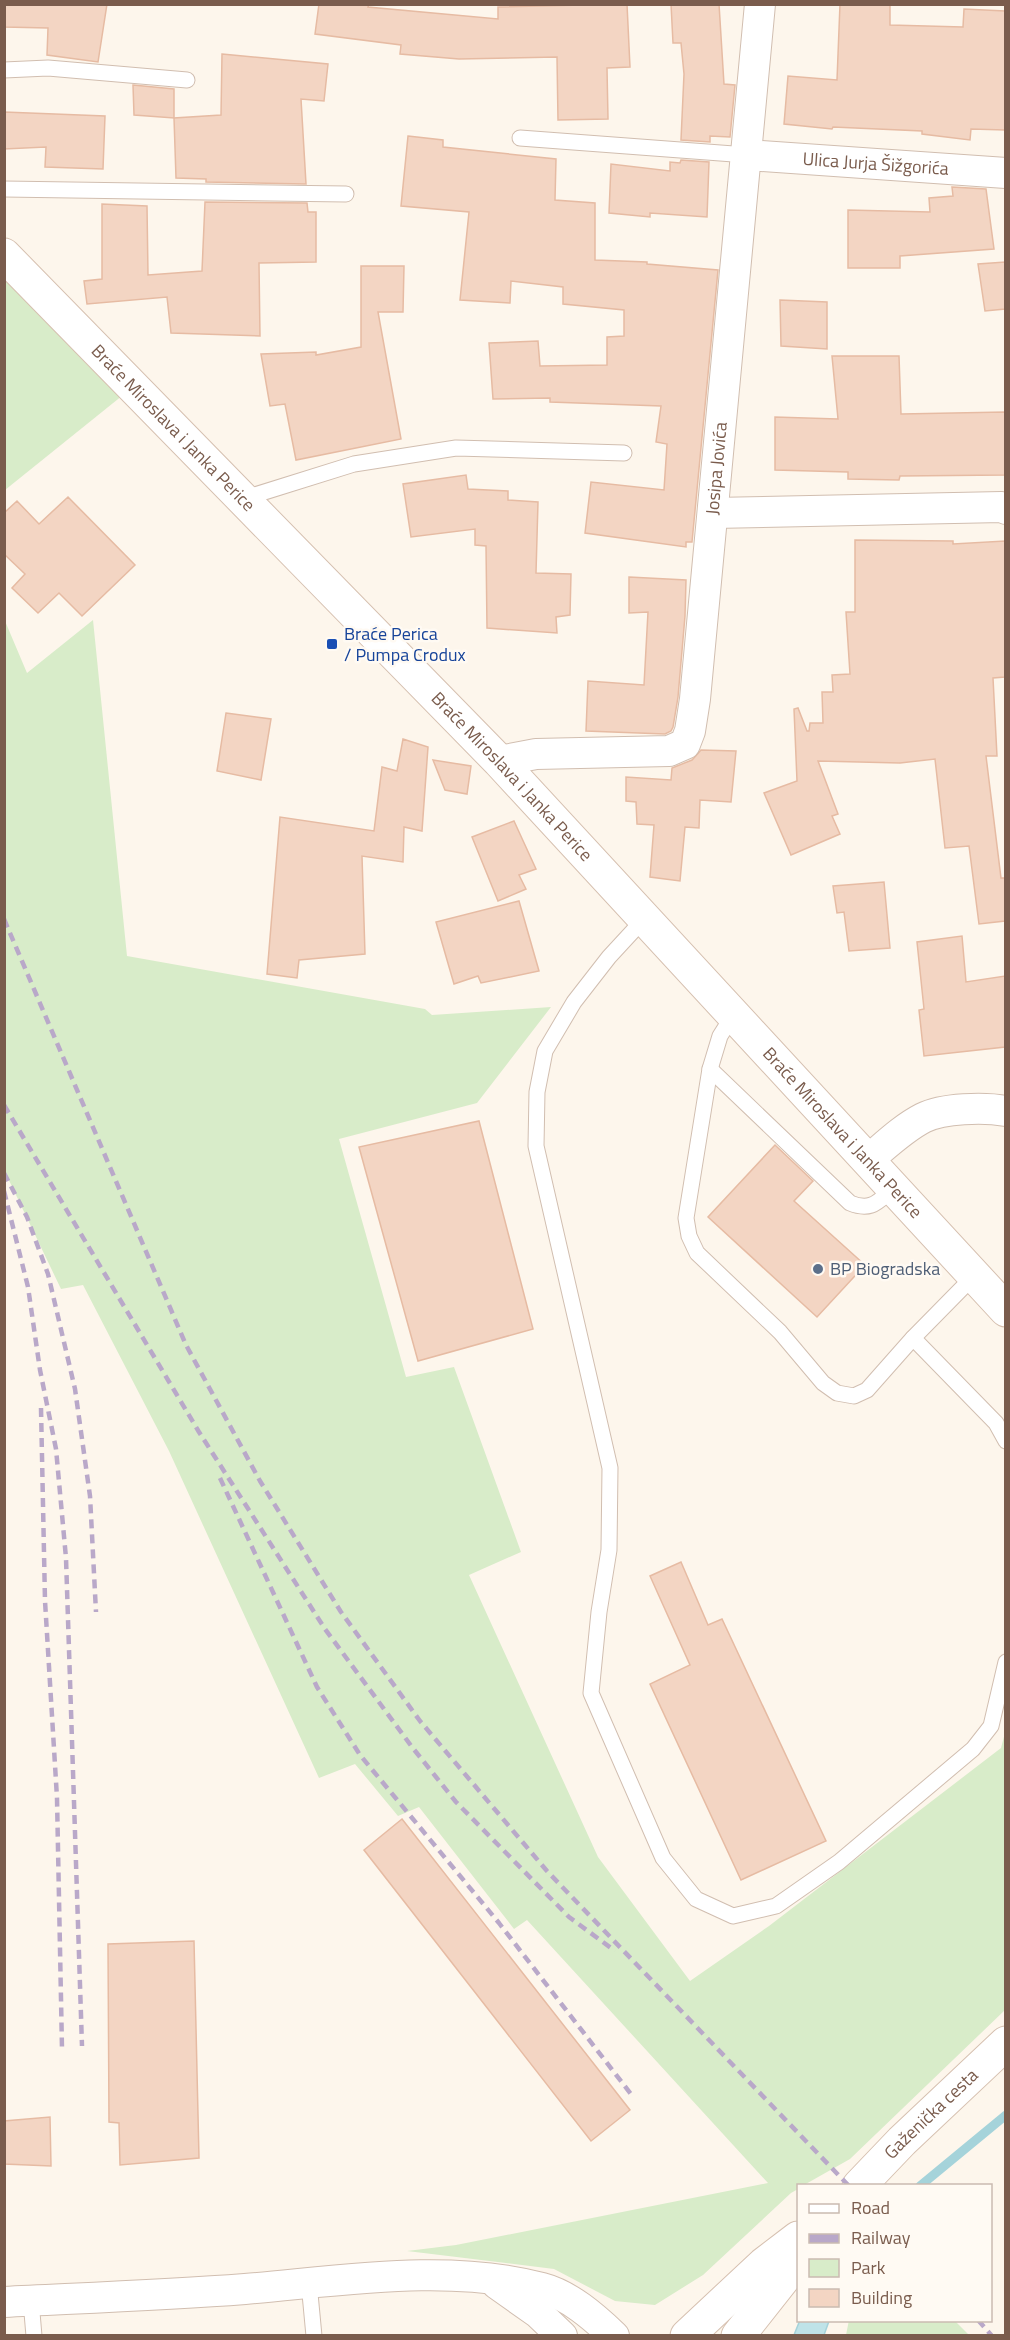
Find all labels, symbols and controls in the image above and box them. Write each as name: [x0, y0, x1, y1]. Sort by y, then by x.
street label: Ulica Jurja Šižgorića: [802, 145, 950, 182]
street label: Braće Miroslava i Janka Perice: [85, 338, 262, 517]
street label: Josipa Jovića: [698, 421, 734, 516]
place label: Braće Perica / Pumpa Crodux: [344, 620, 466, 668]
marker: Braće Perica / Pumpa Crodux: [325, 637, 339, 651]
street label: Braće Miroslava i Janka Perice: [425, 685, 599, 867]
street label: Braće Miroslava i Janka Perice: [757, 1041, 929, 1224]
place label: BP Biogradska: [830, 1255, 940, 1282]
marker: BP Biogradska: [811, 1262, 825, 1276]
street label: Gaženička cesta: [878, 2062, 984, 2165]
legend: [797, 2184, 992, 2322]
text: Road: [851, 2194, 890, 2221]
text: Railway: [851, 2224, 911, 2251]
text: Park: [851, 2254, 886, 2281]
text: Building: [851, 2284, 912, 2311]

